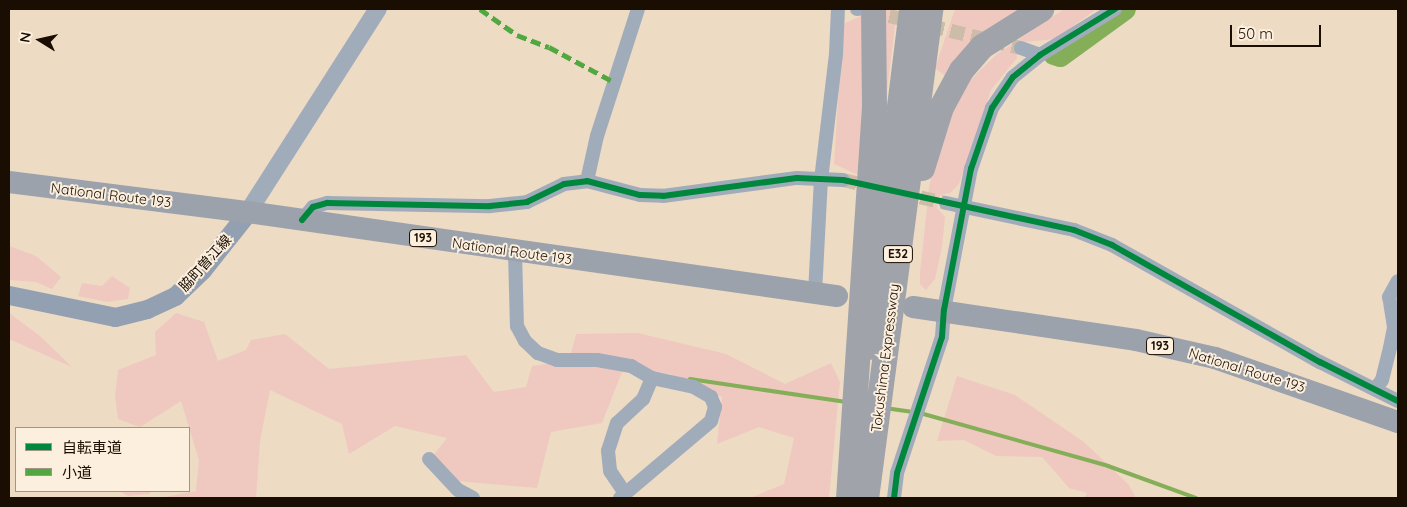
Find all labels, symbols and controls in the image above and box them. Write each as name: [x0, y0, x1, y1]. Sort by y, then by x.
north arrow: [15, 15, 65, 65]
scale bar: [1232, 15, 1323, 47]
text: 50 m: [1238, 24, 1273, 43]
text: N: [15, 31, 35, 44]
street label: National Route 193: [50, 179, 172, 211]
road number: 193: [408, 228, 438, 248]
street label: 脇町曽江線: [175, 231, 235, 295]
street label: National Route 193: [451, 234, 573, 268]
road number: E32: [882, 244, 914, 264]
street label: Tokushima Expressway: [868, 283, 902, 433]
road number: 193: [1145, 336, 1175, 356]
street label: National Route 193: [1187, 344, 1307, 396]
legend: [15, 427, 190, 492]
text: 自転車道: [62, 438, 122, 457]
text: 小道: [62, 463, 92, 482]

